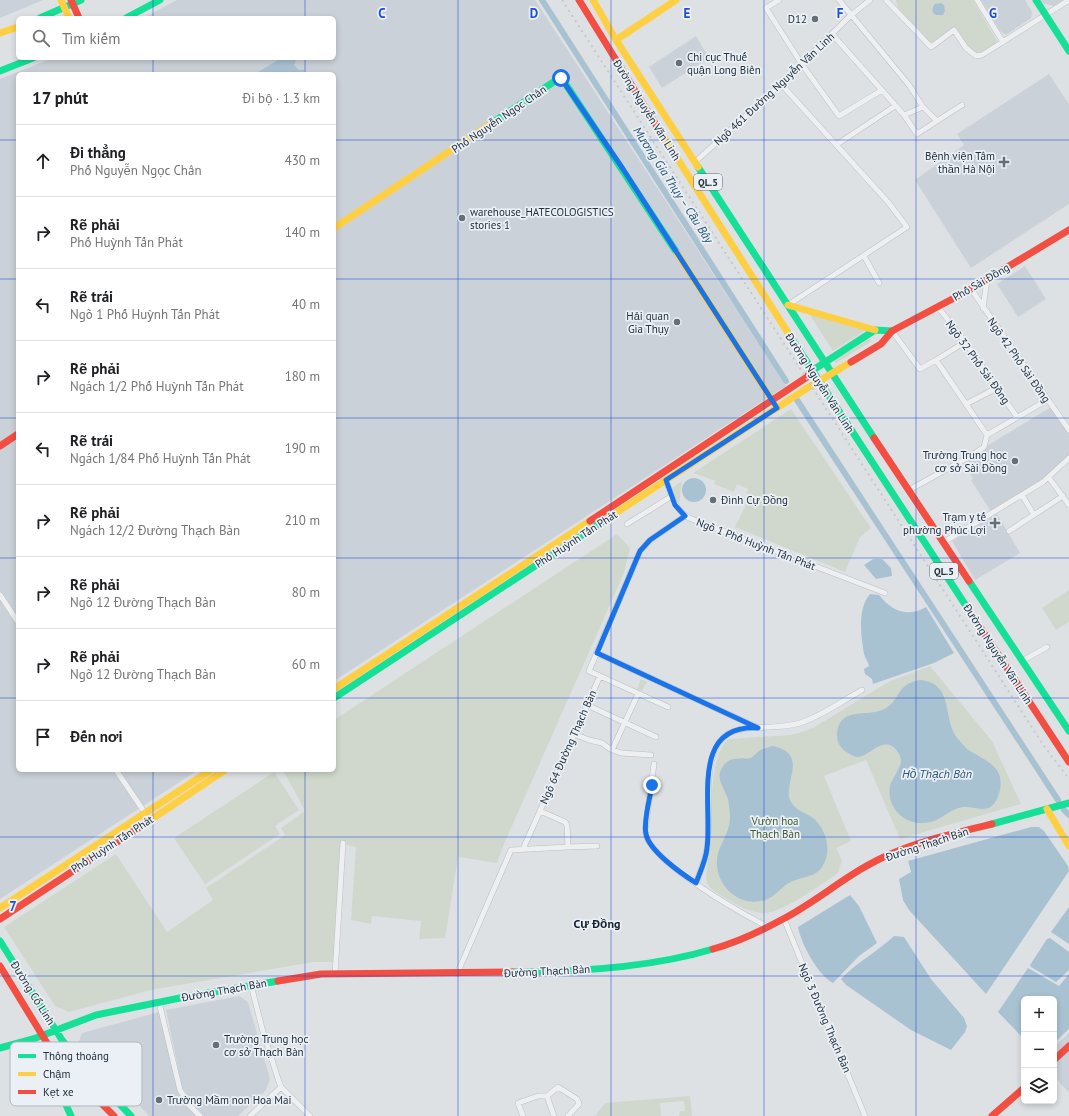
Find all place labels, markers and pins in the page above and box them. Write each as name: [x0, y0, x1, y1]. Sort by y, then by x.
place label: D12: [788, 12, 807, 26]
marker: D12: [810, 14, 820, 24]
place label: Chi cục Thuế quận Long Biên: [687, 50, 761, 77]
marker: Chi cục Thuế quận Long Biên: [674, 58, 684, 68]
place label: Bệnh viện Tâm thần Hà Nội: [925, 149, 995, 176]
marker: Bệnh viện Tâm thần Hà Nội: [998, 156, 1010, 168]
place label: warehouse_HATECOLOGISTICS stories 1: [470, 205, 614, 232]
marker: warehouse_HATECOLOGISTICS stories 1: [457, 213, 467, 223]
place label: Hải quan Gia Thụy: [626, 309, 670, 336]
marker: Hải quan Gia Thụy: [672, 317, 682, 327]
place label: Trường Trung học cơ sở Sài Đồng: [923, 448, 1007, 475]
marker: Trường Trung học cơ sở Sài Đồng: [1010, 456, 1020, 466]
place label: Đình Cự Đồng: [720, 493, 788, 507]
marker: Đình Cự Đồng: [708, 495, 718, 505]
place label: Trạm y tế phường Phúc Lợi: [903, 510, 986, 537]
marker: Trạm y tế phường Phúc Lợi: [989, 517, 1001, 529]
place label: Trường Trung học cơ sở Thạch Bàn: [224, 1032, 308, 1059]
marker: Trường Trung học cơ sở Thạch Bàn: [211, 1040, 221, 1050]
place label: Trường Mầm non Hoa Mai: [167, 1093, 292, 1107]
marker: Trường Mầm non Hoa Mai: [154, 1095, 164, 1105]

